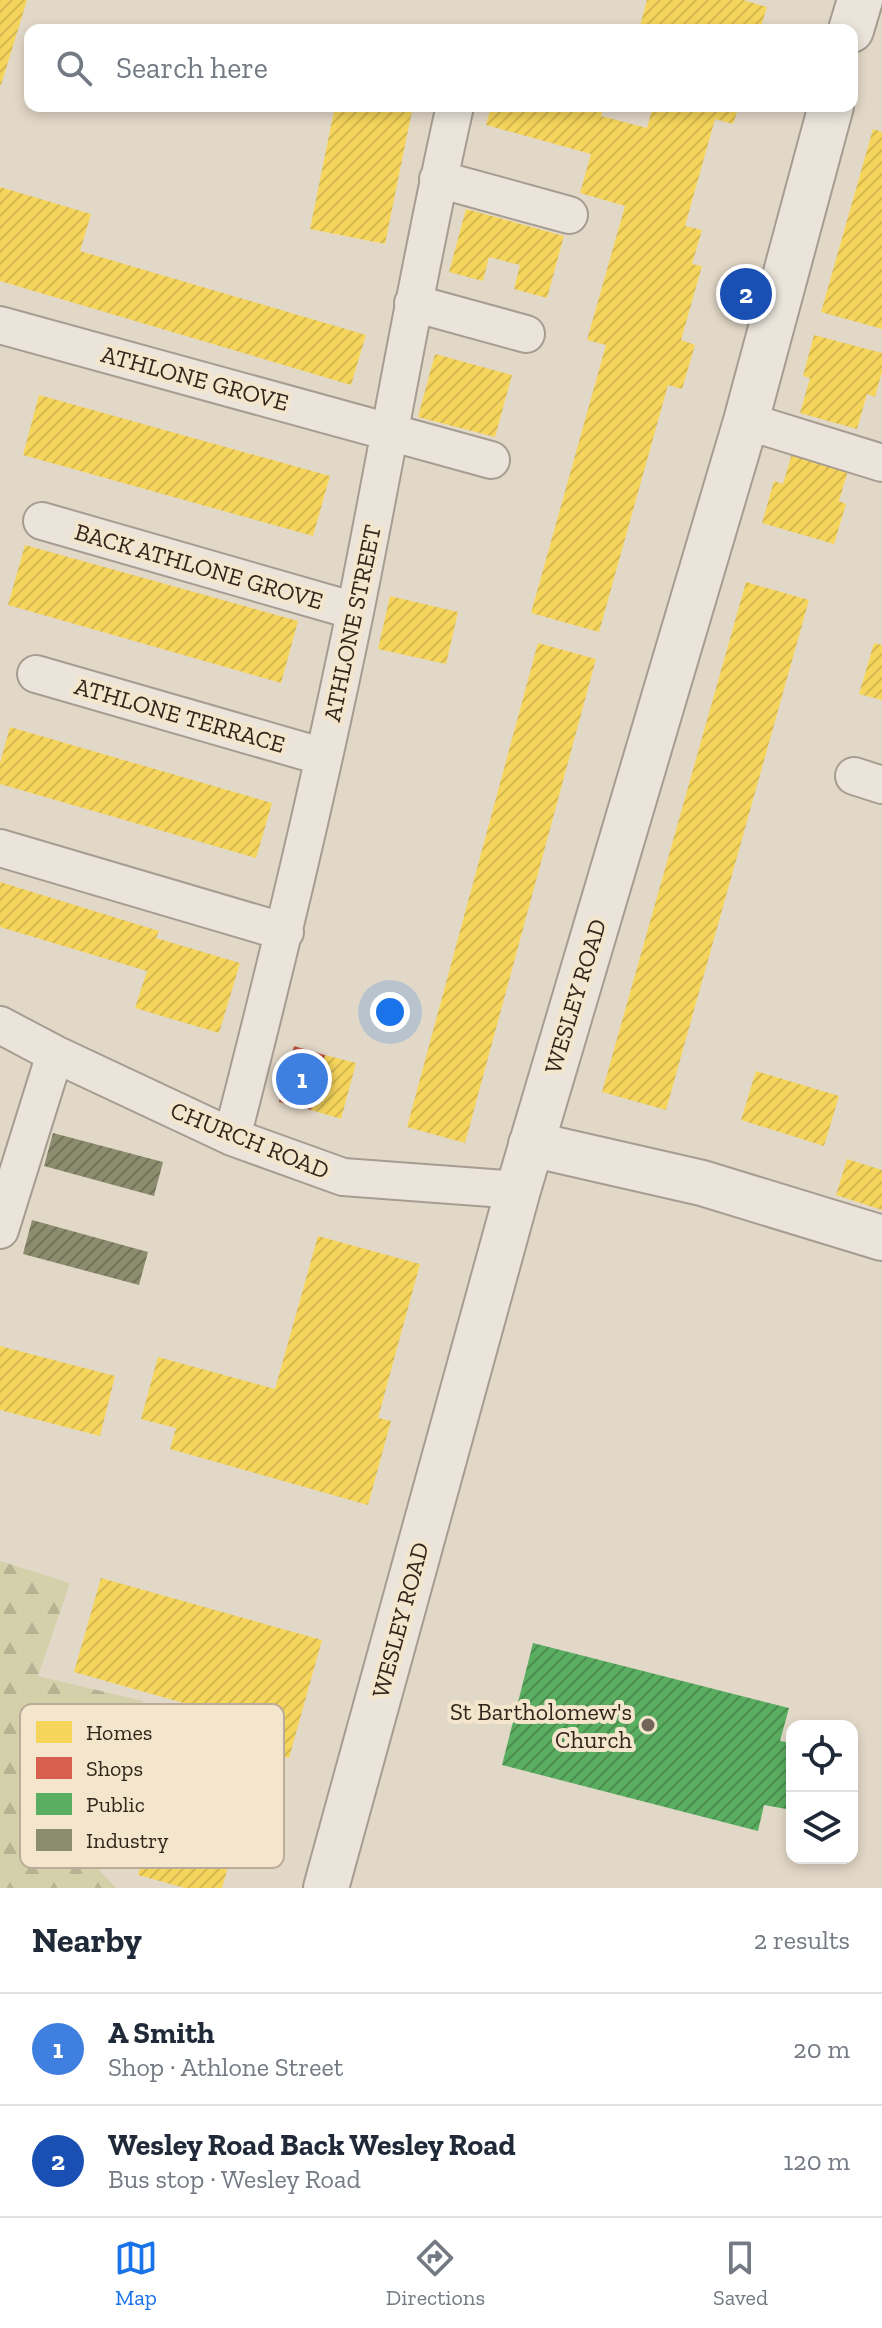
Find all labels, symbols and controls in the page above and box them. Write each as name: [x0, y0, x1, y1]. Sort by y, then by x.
search box: [24, 24, 858, 112]
icon: search: [52, 46, 96, 90]
text: Search here: [116, 50, 268, 86]
pin: 2: [720, 264, 772, 324]
street label: ATHLONE GROVE: [98, 339, 292, 417]
street label: BACK ATHLONE GROVE: [72, 517, 326, 615]
street label: ATHLONE STREET: [317, 522, 387, 724]
street label: ATHLONE TERRACE: [71, 671, 289, 759]
street label: WESLEY ROAD: [538, 915, 612, 1077]
your location: [370, 992, 410, 1032]
pin: 1: [276, 1049, 328, 1109]
street label: CHURCH ROAD: [166, 1095, 334, 1185]
street label: WESLEY ROAD: [365, 1539, 435, 1701]
place label: St Bartholomew's Church: [450, 1697, 633, 1754]
legend: [20, 1704, 284, 1868]
marker: St Bartholomew's Church: [639, 1716, 657, 1734]
text: Homes: [86, 1719, 152, 1746]
map controls: [786, 1720, 858, 1864]
button: locate: [786, 1720, 858, 1792]
text: Shops: [86, 1755, 143, 1782]
text: Public: [86, 1791, 145, 1818]
button: layers: [786, 1792, 858, 1864]
text: Industry: [86, 1827, 169, 1854]
text: Nearby: [32, 1920, 142, 1961]
text: 2 results: [754, 1924, 850, 1956]
text: A Smith: [108, 2015, 215, 2051]
text: 1: [53, 2033, 63, 2065]
text: 20 m: [793, 2033, 850, 2065]
text: Shop · Athlone Street: [108, 2051, 343, 2083]
text: Wesley Road Back Wesley Road: [108, 2127, 516, 2163]
text: 2: [51, 2145, 65, 2177]
text: 120 m: [783, 2145, 850, 2177]
text: Bus stop · Wesley Road: [108, 2163, 361, 2195]
tab: Map: [114, 2236, 158, 2311]
tab: Directions: [386, 2236, 485, 2311]
tab: Saved: [713, 2236, 768, 2311]

